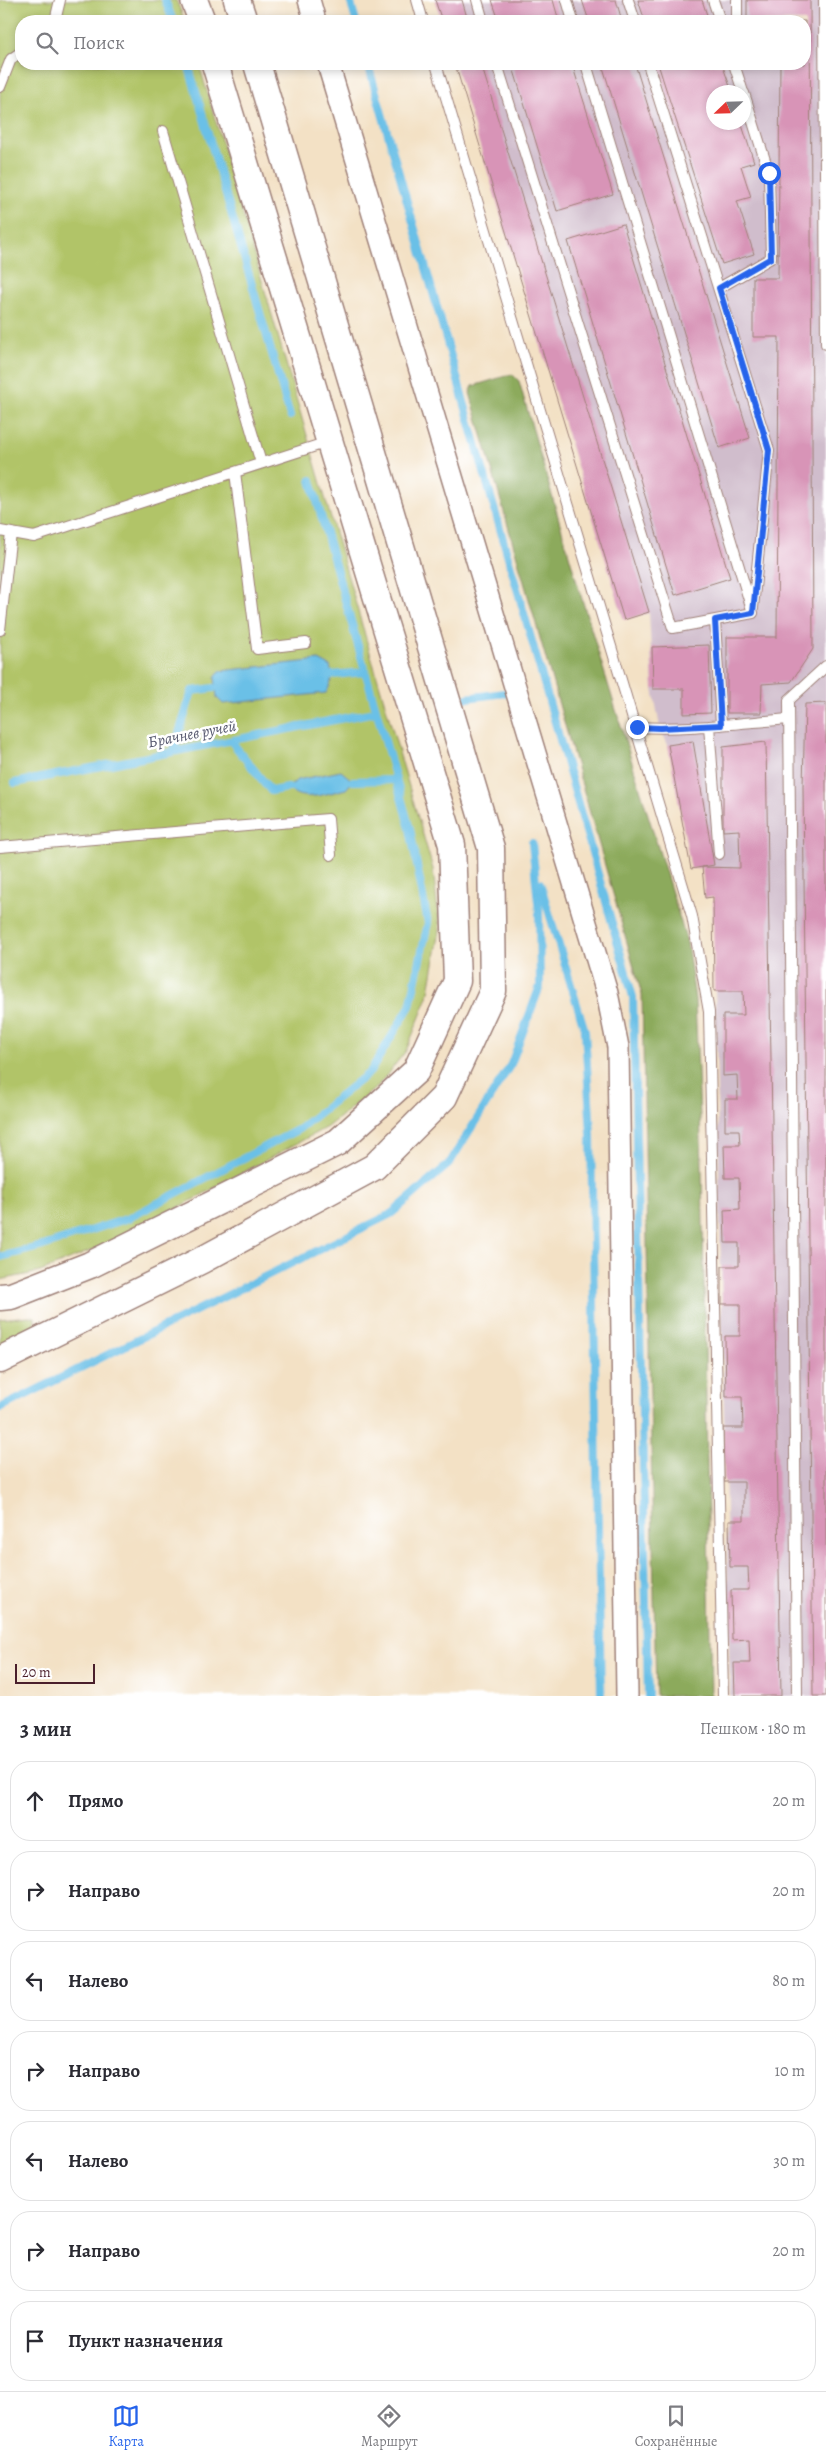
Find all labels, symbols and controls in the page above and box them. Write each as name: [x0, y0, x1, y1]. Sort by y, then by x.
search box: [15, 15, 811, 70]
icon: search: [33, 29, 61, 57]
text: Поиск: [73, 30, 125, 56]
north arrow: [706, 85, 751, 130]
route start: [758, 162, 781, 185]
water label: Брачнев ручей: [146, 715, 238, 753]
route end: [626, 716, 649, 739]
scale bar: [15, 1661, 95, 1684]
text: 20 m: [22, 1663, 51, 1682]
text: 3 мин: [20, 1715, 72, 1743]
text: Пешком · 180 m: [700, 1718, 806, 1740]
icon: ahead: [21, 1787, 49, 1815]
text: Прямо: [68, 1788, 123, 1814]
text: 20 m: [772, 1790, 805, 1812]
icon: right: [21, 1877, 49, 1905]
text: Направо: [68, 1878, 140, 1904]
text: 20 m: [772, 1880, 805, 1902]
icon: left: [21, 1967, 49, 1995]
text: Налево: [68, 1968, 128, 1994]
text: 80 m: [772, 1970, 805, 1992]
icon: right: [21, 2057, 49, 2085]
text: Направо: [68, 2058, 140, 2084]
text: 10 m: [775, 2060, 805, 2082]
icon: left: [21, 2147, 49, 2175]
text: Налево: [68, 2148, 128, 2174]
text: 30 m: [773, 2150, 805, 2172]
icon: right: [21, 2237, 49, 2265]
text: Направо: [68, 2238, 140, 2264]
text: 20 m: [772, 2240, 805, 2262]
icon: arrive: [21, 2327, 49, 2355]
text: Пункт назначения: [68, 2328, 223, 2354]
tab: Карта: [109, 2402, 144, 2451]
tab: Маршрут: [361, 2402, 418, 2451]
tab: Сохранённые: [635, 2402, 717, 2451]

